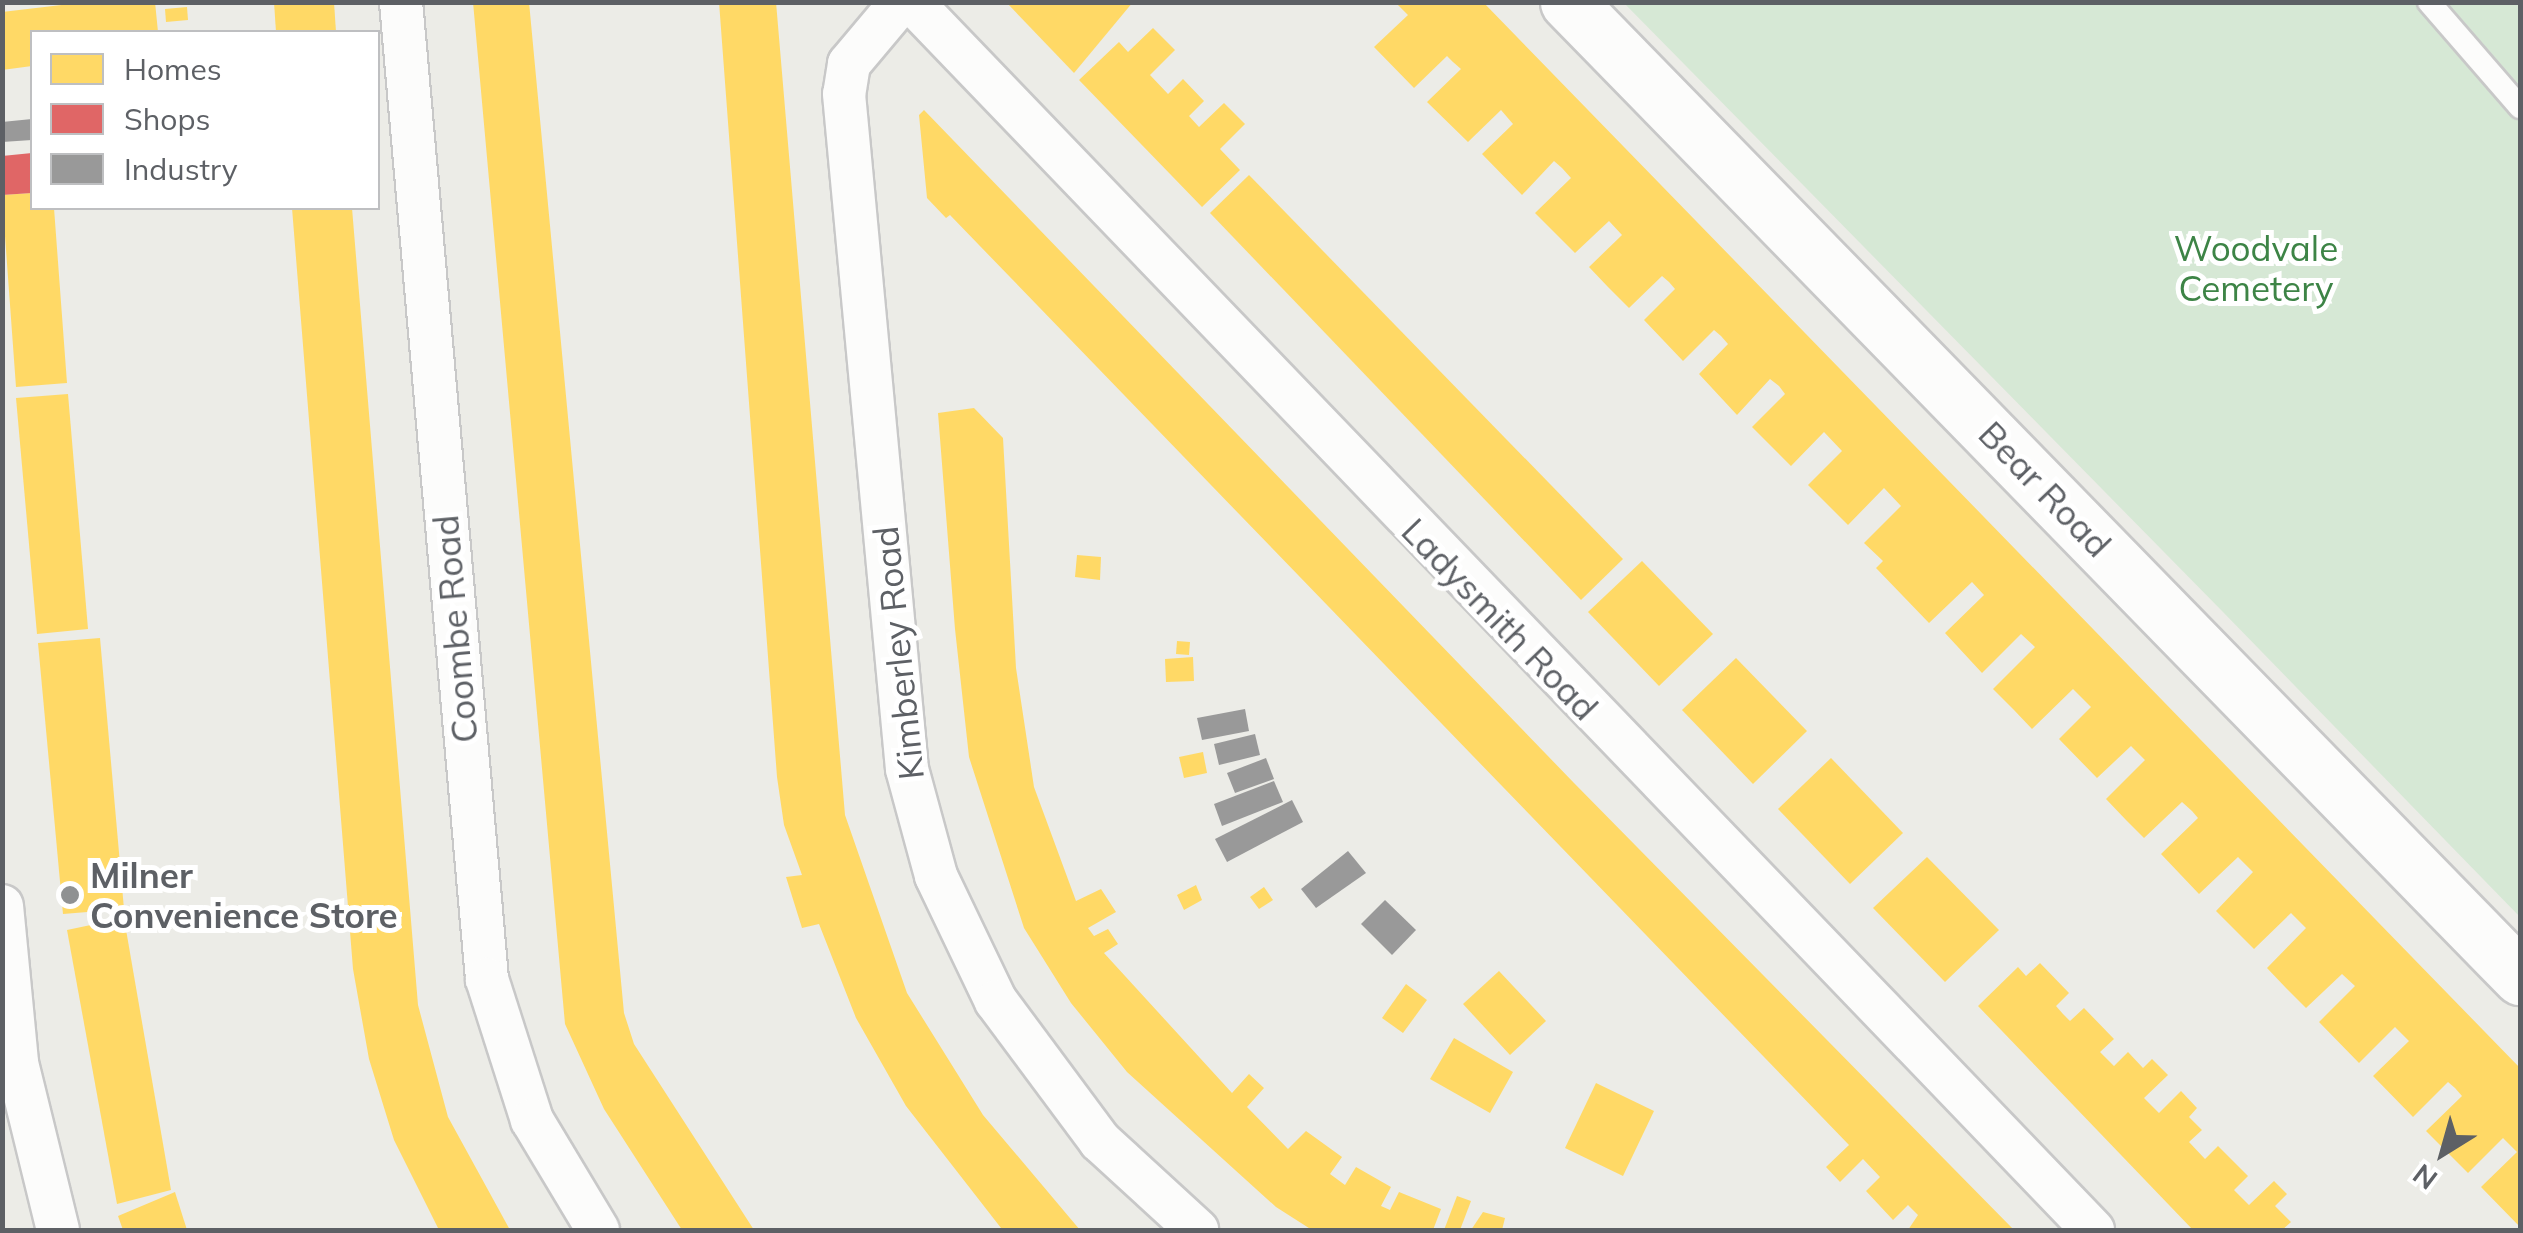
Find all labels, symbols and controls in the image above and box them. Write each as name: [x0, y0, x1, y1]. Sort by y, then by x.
legend: [30, 30, 380, 210]
text: Homes: [124, 50, 222, 88]
text: Shops: [124, 100, 210, 138]
text: Industry: [124, 150, 238, 188]
park label: Woodvale Cemetery: [2174, 227, 2338, 309]
street label: Bear Road: [1970, 413, 2120, 565]
street label: Ladysmith Road: [1393, 510, 1607, 728]
street label: Coombe Road: [424, 513, 486, 745]
street label: Kimberley Road: [864, 524, 932, 782]
place label: Milner Convenience Store: [90, 854, 398, 936]
marker: Milner Convenience Store: [59, 884, 81, 906]
north arrow: [2393, 1103, 2493, 1203]
text: N: [2406, 1157, 2444, 1198]

